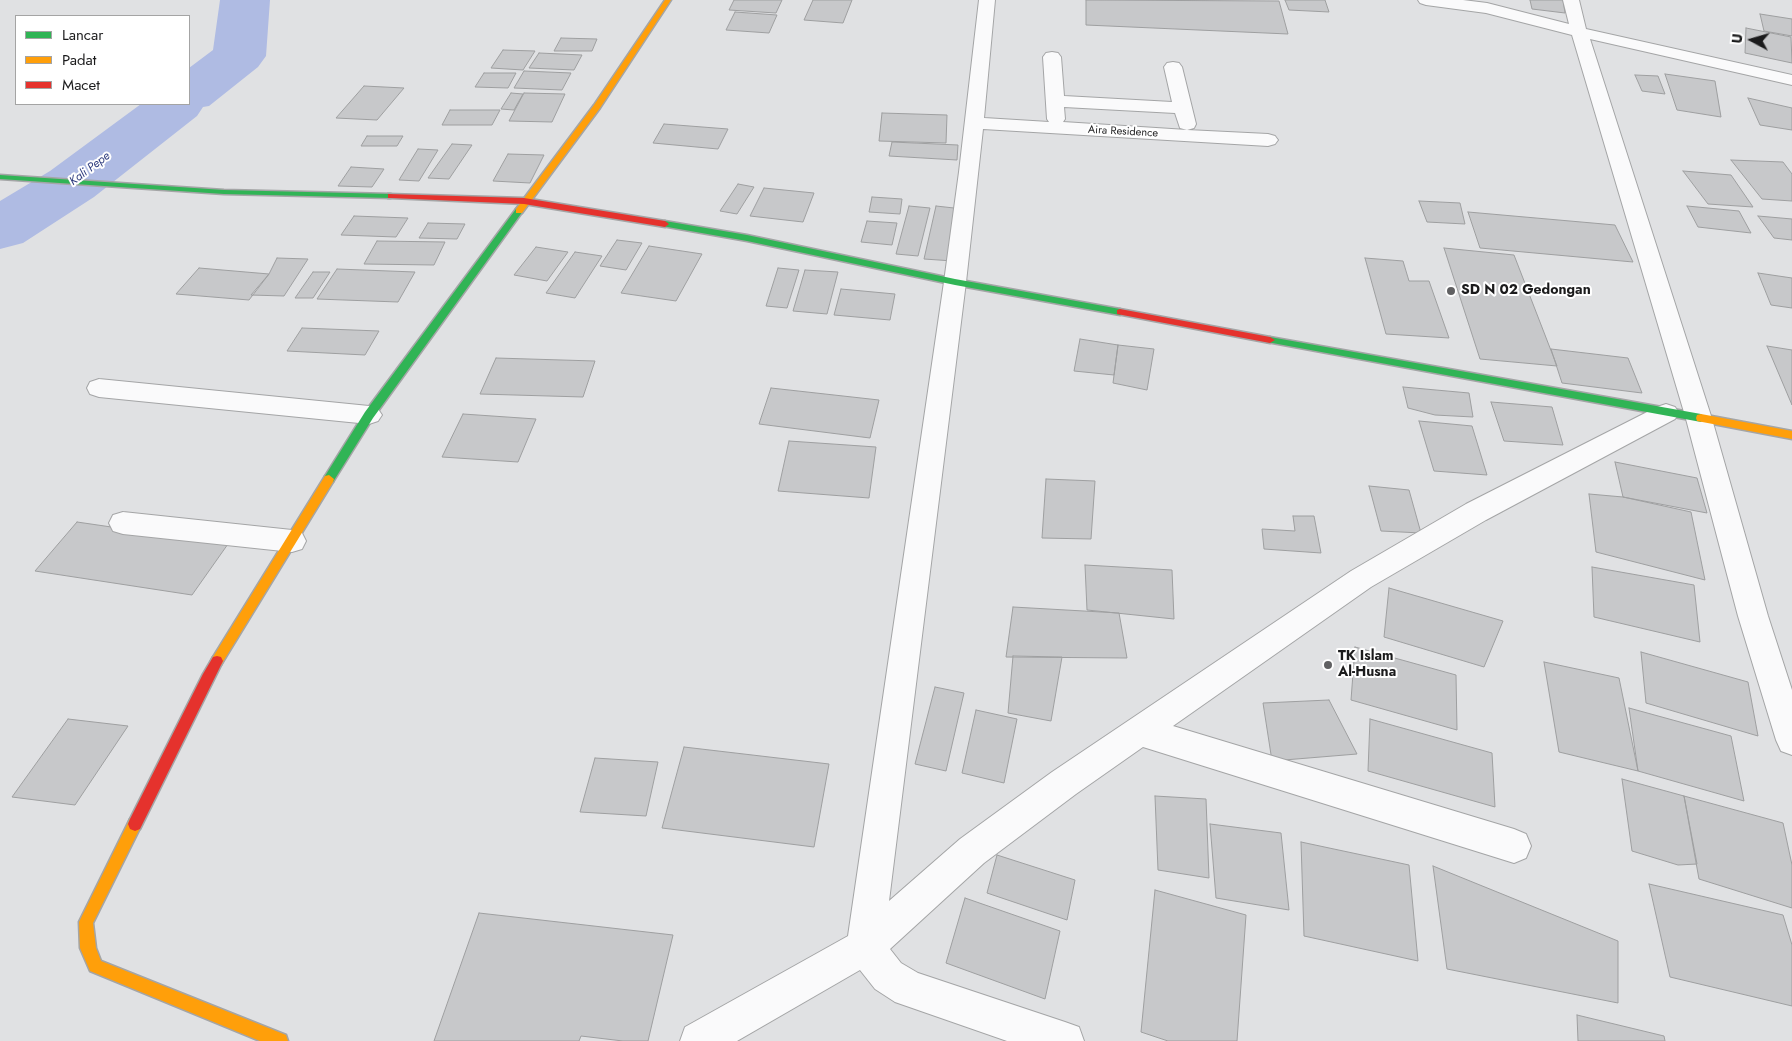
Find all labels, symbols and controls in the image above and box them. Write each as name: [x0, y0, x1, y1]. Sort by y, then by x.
legend: [15, 15, 190, 105]
north arrow: [1727, 15, 1777, 65]
text: Lancar: [62, 24, 103, 46]
text: U: [1727, 33, 1748, 44]
text: Padat: [62, 49, 96, 71]
text: Macet: [62, 74, 100, 96]
street label: Aira Residence: [1088, 124, 1158, 140]
water label: Kali Pepe: [67, 149, 113, 189]
place label: SD N 02 Gedongan: [1461, 283, 1591, 299]
marker: SD N 02 Gedongan: [1445, 285, 1457, 297]
place label: TK Islam Al-Husna: [1338, 649, 1396, 682]
marker: TK Islam Al-Husna: [1322, 659, 1334, 671]

